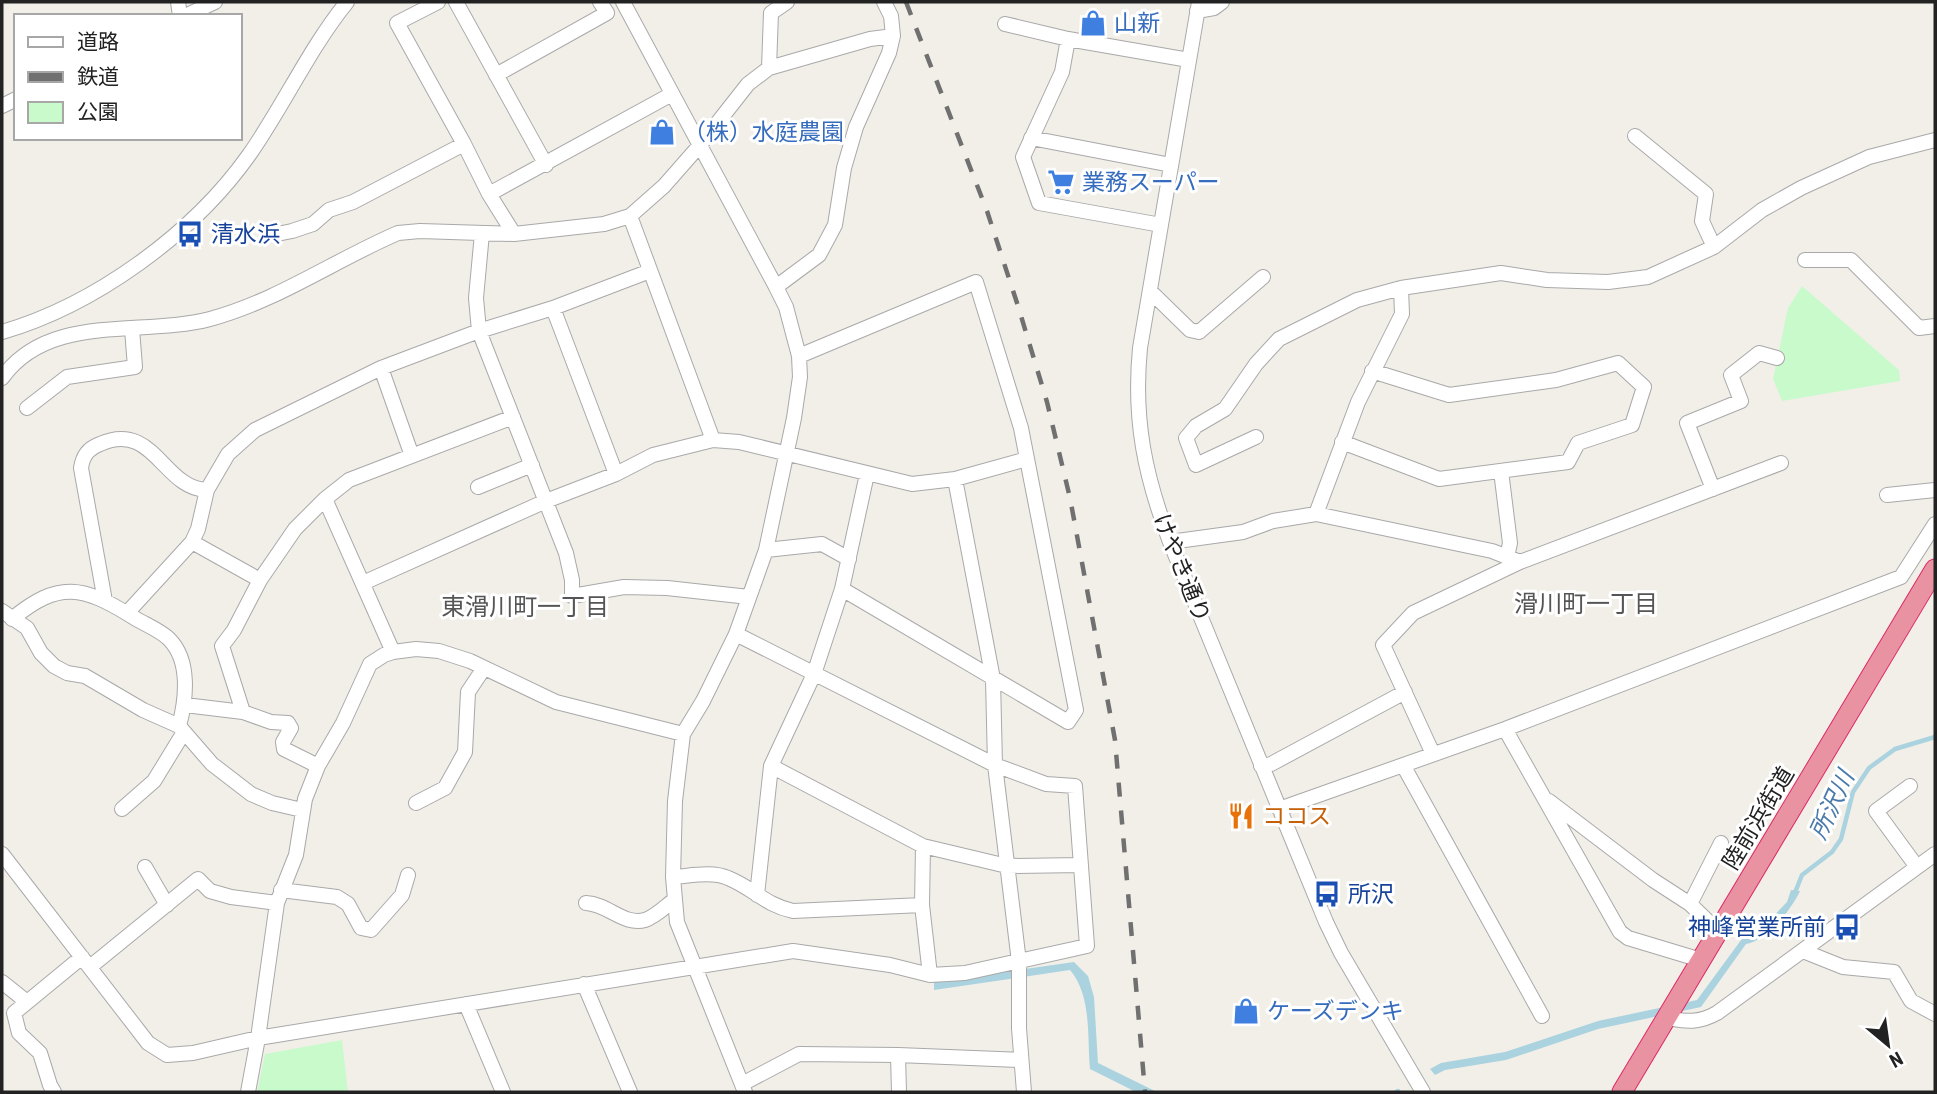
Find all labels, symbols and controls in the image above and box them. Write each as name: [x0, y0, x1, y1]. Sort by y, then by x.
shop icon: 山新: [1078, 8, 1108, 38]
place label: 山新: [1114, 10, 1160, 37]
legend: [14, 14, 242, 140]
text: 道路: [77, 30, 119, 54]
text: 鉄道: [77, 65, 119, 89]
text: 公園: [77, 100, 119, 124]
shop icon: （株）水庭農園: [647, 117, 677, 147]
place label: （株）水庭農園: [683, 119, 844, 146]
supermarket icon: 業務スーパー: [1046, 167, 1076, 197]
place label: 業務スーパー: [1082, 169, 1220, 196]
bus stop icon: 清水浜: [175, 219, 205, 249]
place label: 清水浜: [211, 221, 280, 248]
street label: けやき通り: [1147, 510, 1216, 627]
district label: 滑川町一丁目: [1514, 590, 1658, 618]
district label: 東滑川町一丁目: [441, 593, 609, 621]
street label: 陸前浜街道: [1717, 762, 1800, 874]
water label: 所沢川: [1804, 764, 1861, 844]
restaurant icon: ココス: [1226, 801, 1256, 831]
place label: ココス: [1262, 803, 1331, 830]
bus stop icon: 所沢: [1312, 879, 1342, 909]
place label: 所沢: [1348, 881, 1394, 908]
bus stop icon: 神峰営業所前: [1832, 912, 1862, 942]
place label: 神峰営業所前: [1688, 914, 1826, 941]
shop icon: ケーズデンキ: [1231, 996, 1261, 1026]
place label: ケーズデンキ: [1267, 998, 1404, 1025]
north arrow: [1853, 1010, 1923, 1080]
text: N: [1885, 1047, 1907, 1072]

